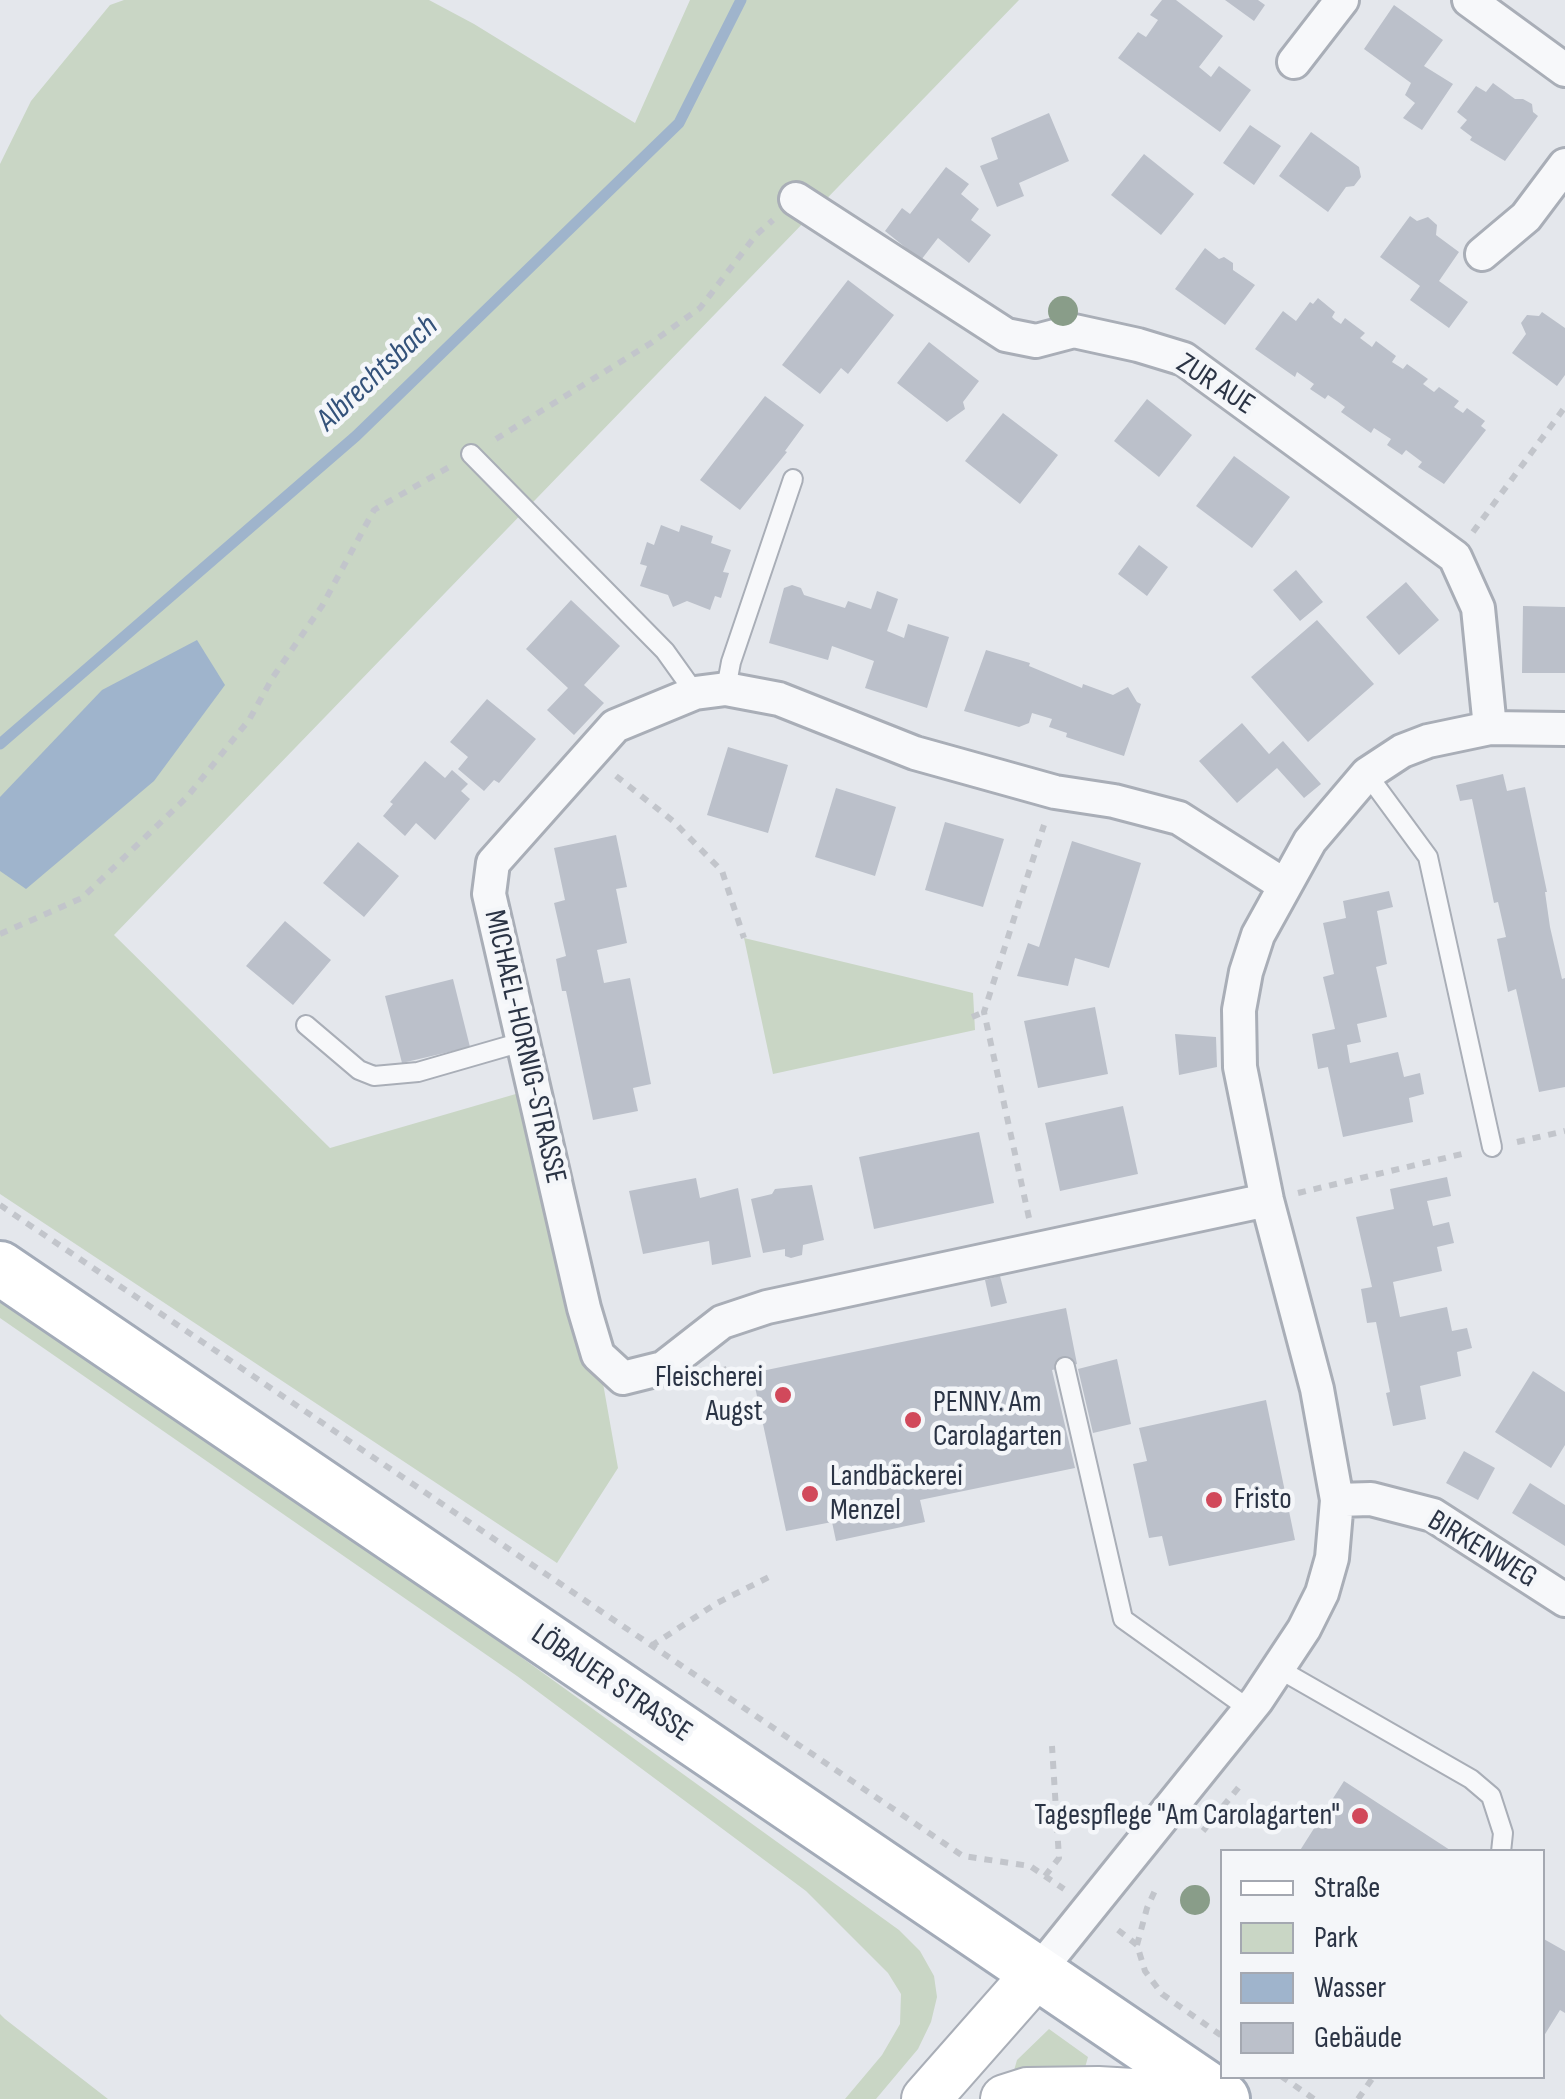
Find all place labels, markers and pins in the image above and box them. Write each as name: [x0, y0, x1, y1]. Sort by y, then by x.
place label: Fleischerei Augst: [655, 1360, 763, 1430]
marker: Fleischerei Augst: [772, 1384, 794, 1406]
place label: PENNY. Am Carolagarten: [933, 1385, 1062, 1456]
marker: PENNY. Am Carolagarten: [902, 1409, 924, 1431]
place label: Landbäckerei Menzel: [830, 1459, 963, 1530]
place label: Fristo: [1234, 1482, 1292, 1518]
marker: Landbäckerei Menzel: [799, 1483, 821, 1505]
marker: Fristo: [1203, 1489, 1225, 1511]
place label: Tagespflege "Am Carolagarten": [1034, 1798, 1340, 1834]
marker: Tagespflege "Am Carolagarten": [1349, 1805, 1371, 1827]

